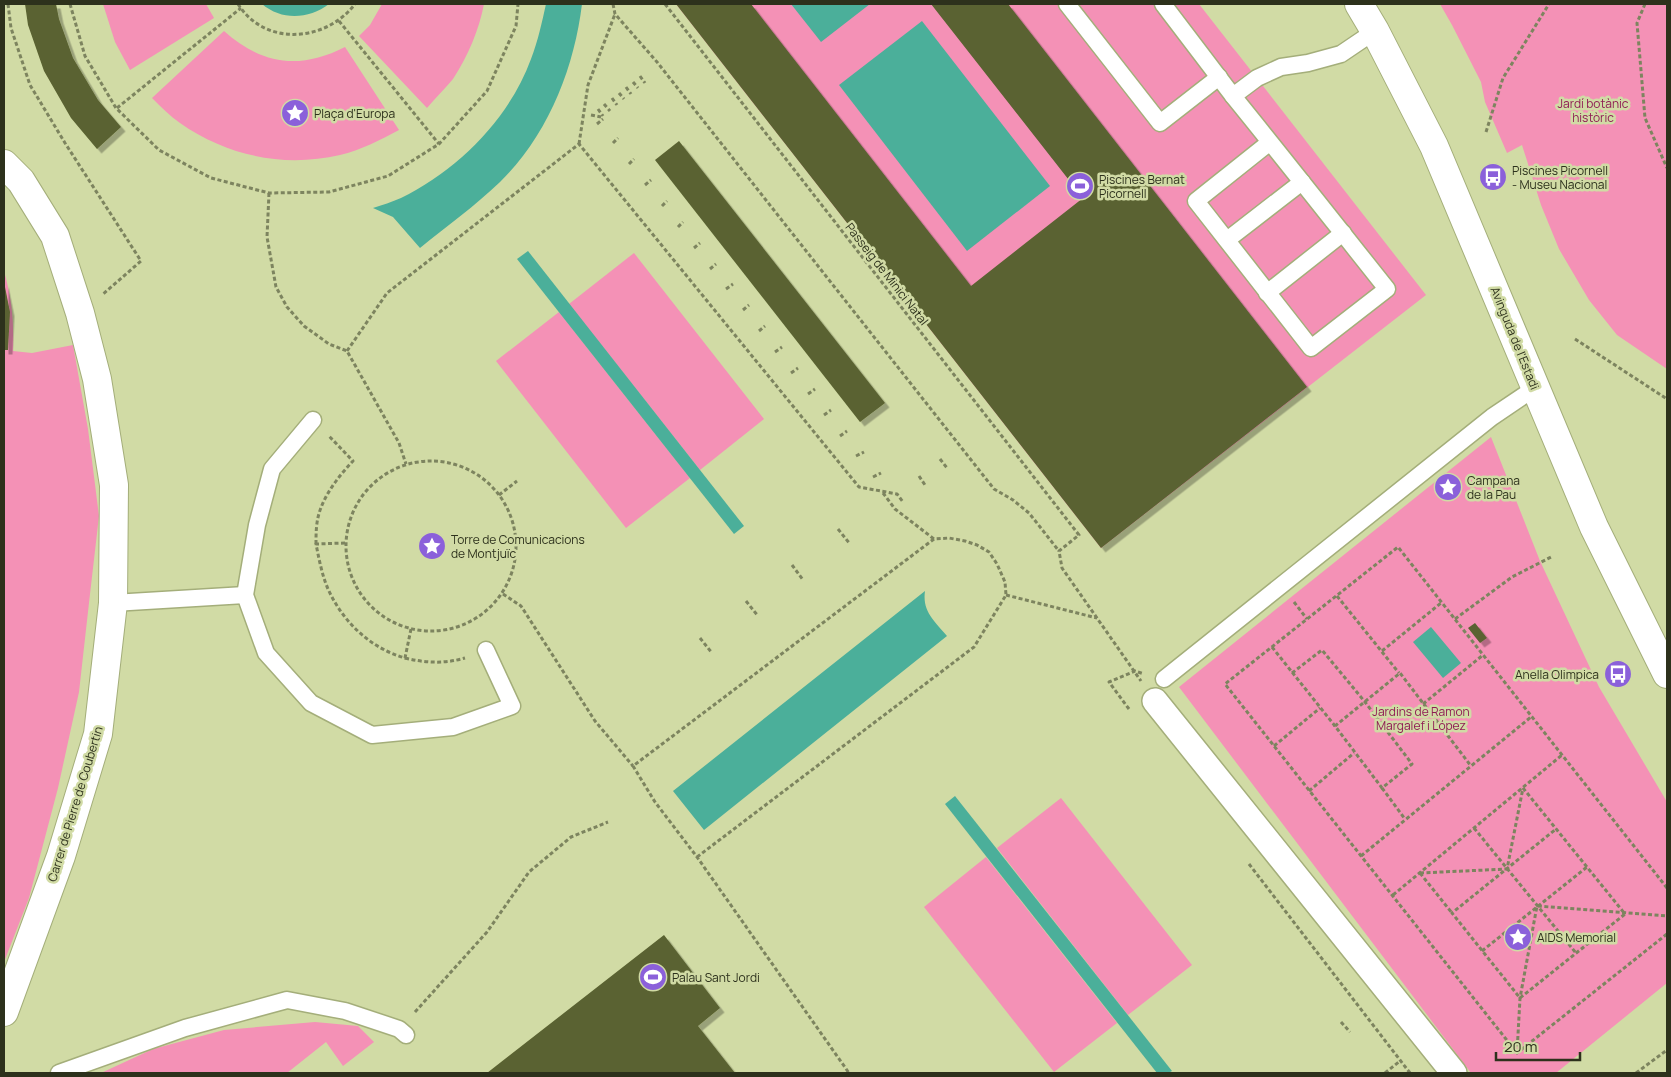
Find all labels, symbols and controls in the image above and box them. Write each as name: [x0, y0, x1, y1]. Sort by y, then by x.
park label: Jardí botànic històric: [1558, 95, 1629, 126]
place icon: Plaça d'Europa: [280, 98, 310, 128]
place label: Plaça d'Europa: [314, 105, 395, 122]
bus stop icon: Piscines Picornell - Museu Nacional: [1478, 162, 1508, 192]
place label: Piscines Picornell - Museu Nacional: [1512, 162, 1608, 193]
sports icon: Piscines Bernat Picornell: [1065, 171, 1095, 201]
place label: Piscines Bernat Picornell: [1099, 171, 1185, 202]
street label: Passeig de Minici Natal: [842, 219, 932, 329]
street label: Avinguda de l'Estadi: [1487, 284, 1543, 392]
place icon: Campana de la Pau: [1433, 472, 1463, 502]
place label: Campana de la Pau: [1467, 472, 1520, 503]
place icon: Torre de Comunicacions de Montjuïc: [417, 531, 447, 561]
place label: Torre de Comunicacions de Montjuïc: [451, 531, 585, 562]
bus stop icon: Anella Olimpica: [1603, 659, 1633, 689]
place label: Anella Olimpica: [1515, 666, 1599, 683]
park label: Jardins de Ramon Margalef i López: [1372, 703, 1470, 734]
street label: Carrer de Pierre de Coubertin: [43, 724, 107, 884]
place icon: AIDS Memorial: [1503, 922, 1533, 952]
place label: AIDS Memorial: [1537, 929, 1616, 946]
sports icon: Palau Sant Jordi: [638, 962, 668, 992]
place label: Palau Sant Jordi: [672, 969, 760, 986]
scale bar: [1496, 1030, 1580, 1062]
text: 20 m: [1504, 1036, 1537, 1057]

